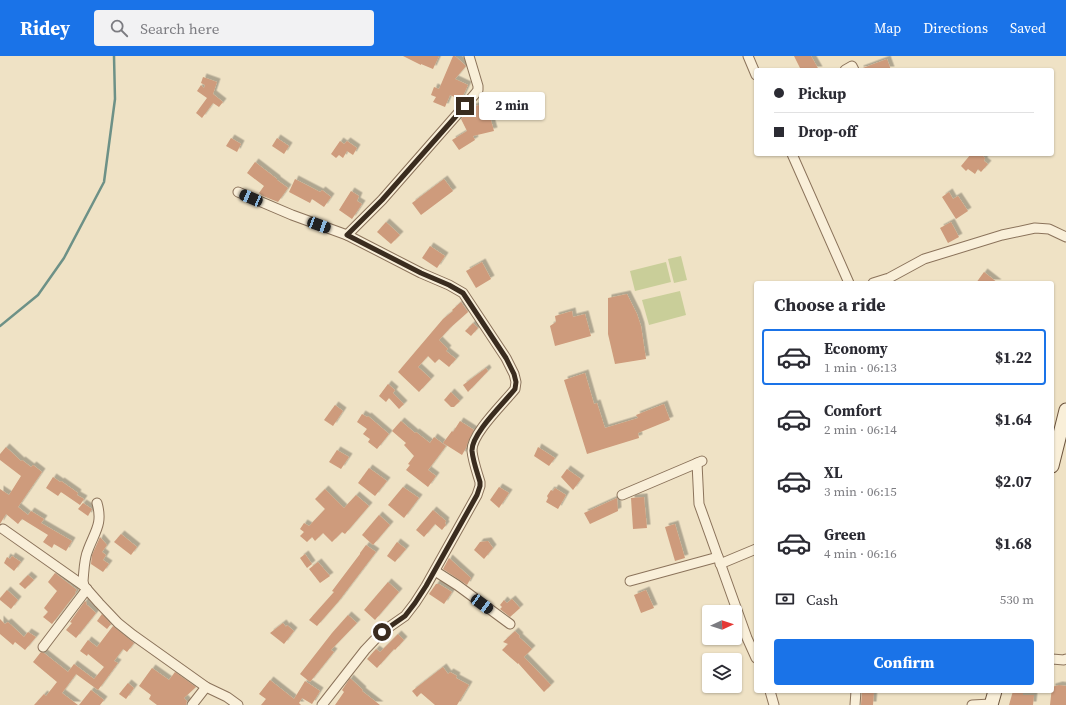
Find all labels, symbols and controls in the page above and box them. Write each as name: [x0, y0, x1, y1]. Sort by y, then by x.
search box: [94, 10, 374, 46]
text: Ridey: [20, 15, 70, 41]
icon: search: [108, 17, 130, 39]
text: Search here: [140, 18, 219, 39]
text: Map: [874, 18, 901, 38]
text: Directions: [923, 18, 988, 38]
text: Saved: [1010, 18, 1046, 38]
text: Pickup: [798, 83, 846, 104]
callout: 2 min: [479, 92, 545, 120]
route end: [456, 97, 474, 115]
text: 2 min: [495, 97, 529, 114]
text: Drop-off: [798, 121, 857, 142]
car: [238, 188, 264, 208]
car: [306, 215, 332, 235]
text: Choose a ride: [774, 292, 886, 317]
text: Economy: [824, 338, 888, 359]
icon: car: [776, 339, 812, 375]
text: $1.22: [995, 347, 1032, 368]
text: 1 min · 06:13: [824, 359, 897, 376]
text: Comfort: [824, 400, 882, 421]
icon: car: [776, 401, 812, 437]
text: $1.64: [995, 409, 1032, 430]
text: 2 min · 06:14: [824, 421, 897, 438]
text: XL: [824, 462, 843, 483]
icon: car: [776, 463, 812, 499]
text: $2.07: [995, 471, 1032, 492]
text: 3 min · 06:15: [824, 483, 897, 500]
text: Green: [824, 524, 866, 545]
icon: car: [776, 525, 812, 561]
text: $1.68: [995, 533, 1032, 554]
text: 4 min · 06:16: [824, 545, 897, 562]
icon: cash: [774, 588, 796, 610]
text: Cash: [806, 589, 838, 610]
text: 530 m: [1000, 591, 1034, 608]
car: [469, 592, 495, 616]
north arrow: [702, 605, 742, 645]
map controls: [702, 605, 742, 693]
route start: [373, 623, 391, 641]
button: Confirm: [774, 639, 1034, 685]
button: layers: [702, 653, 742, 693]

